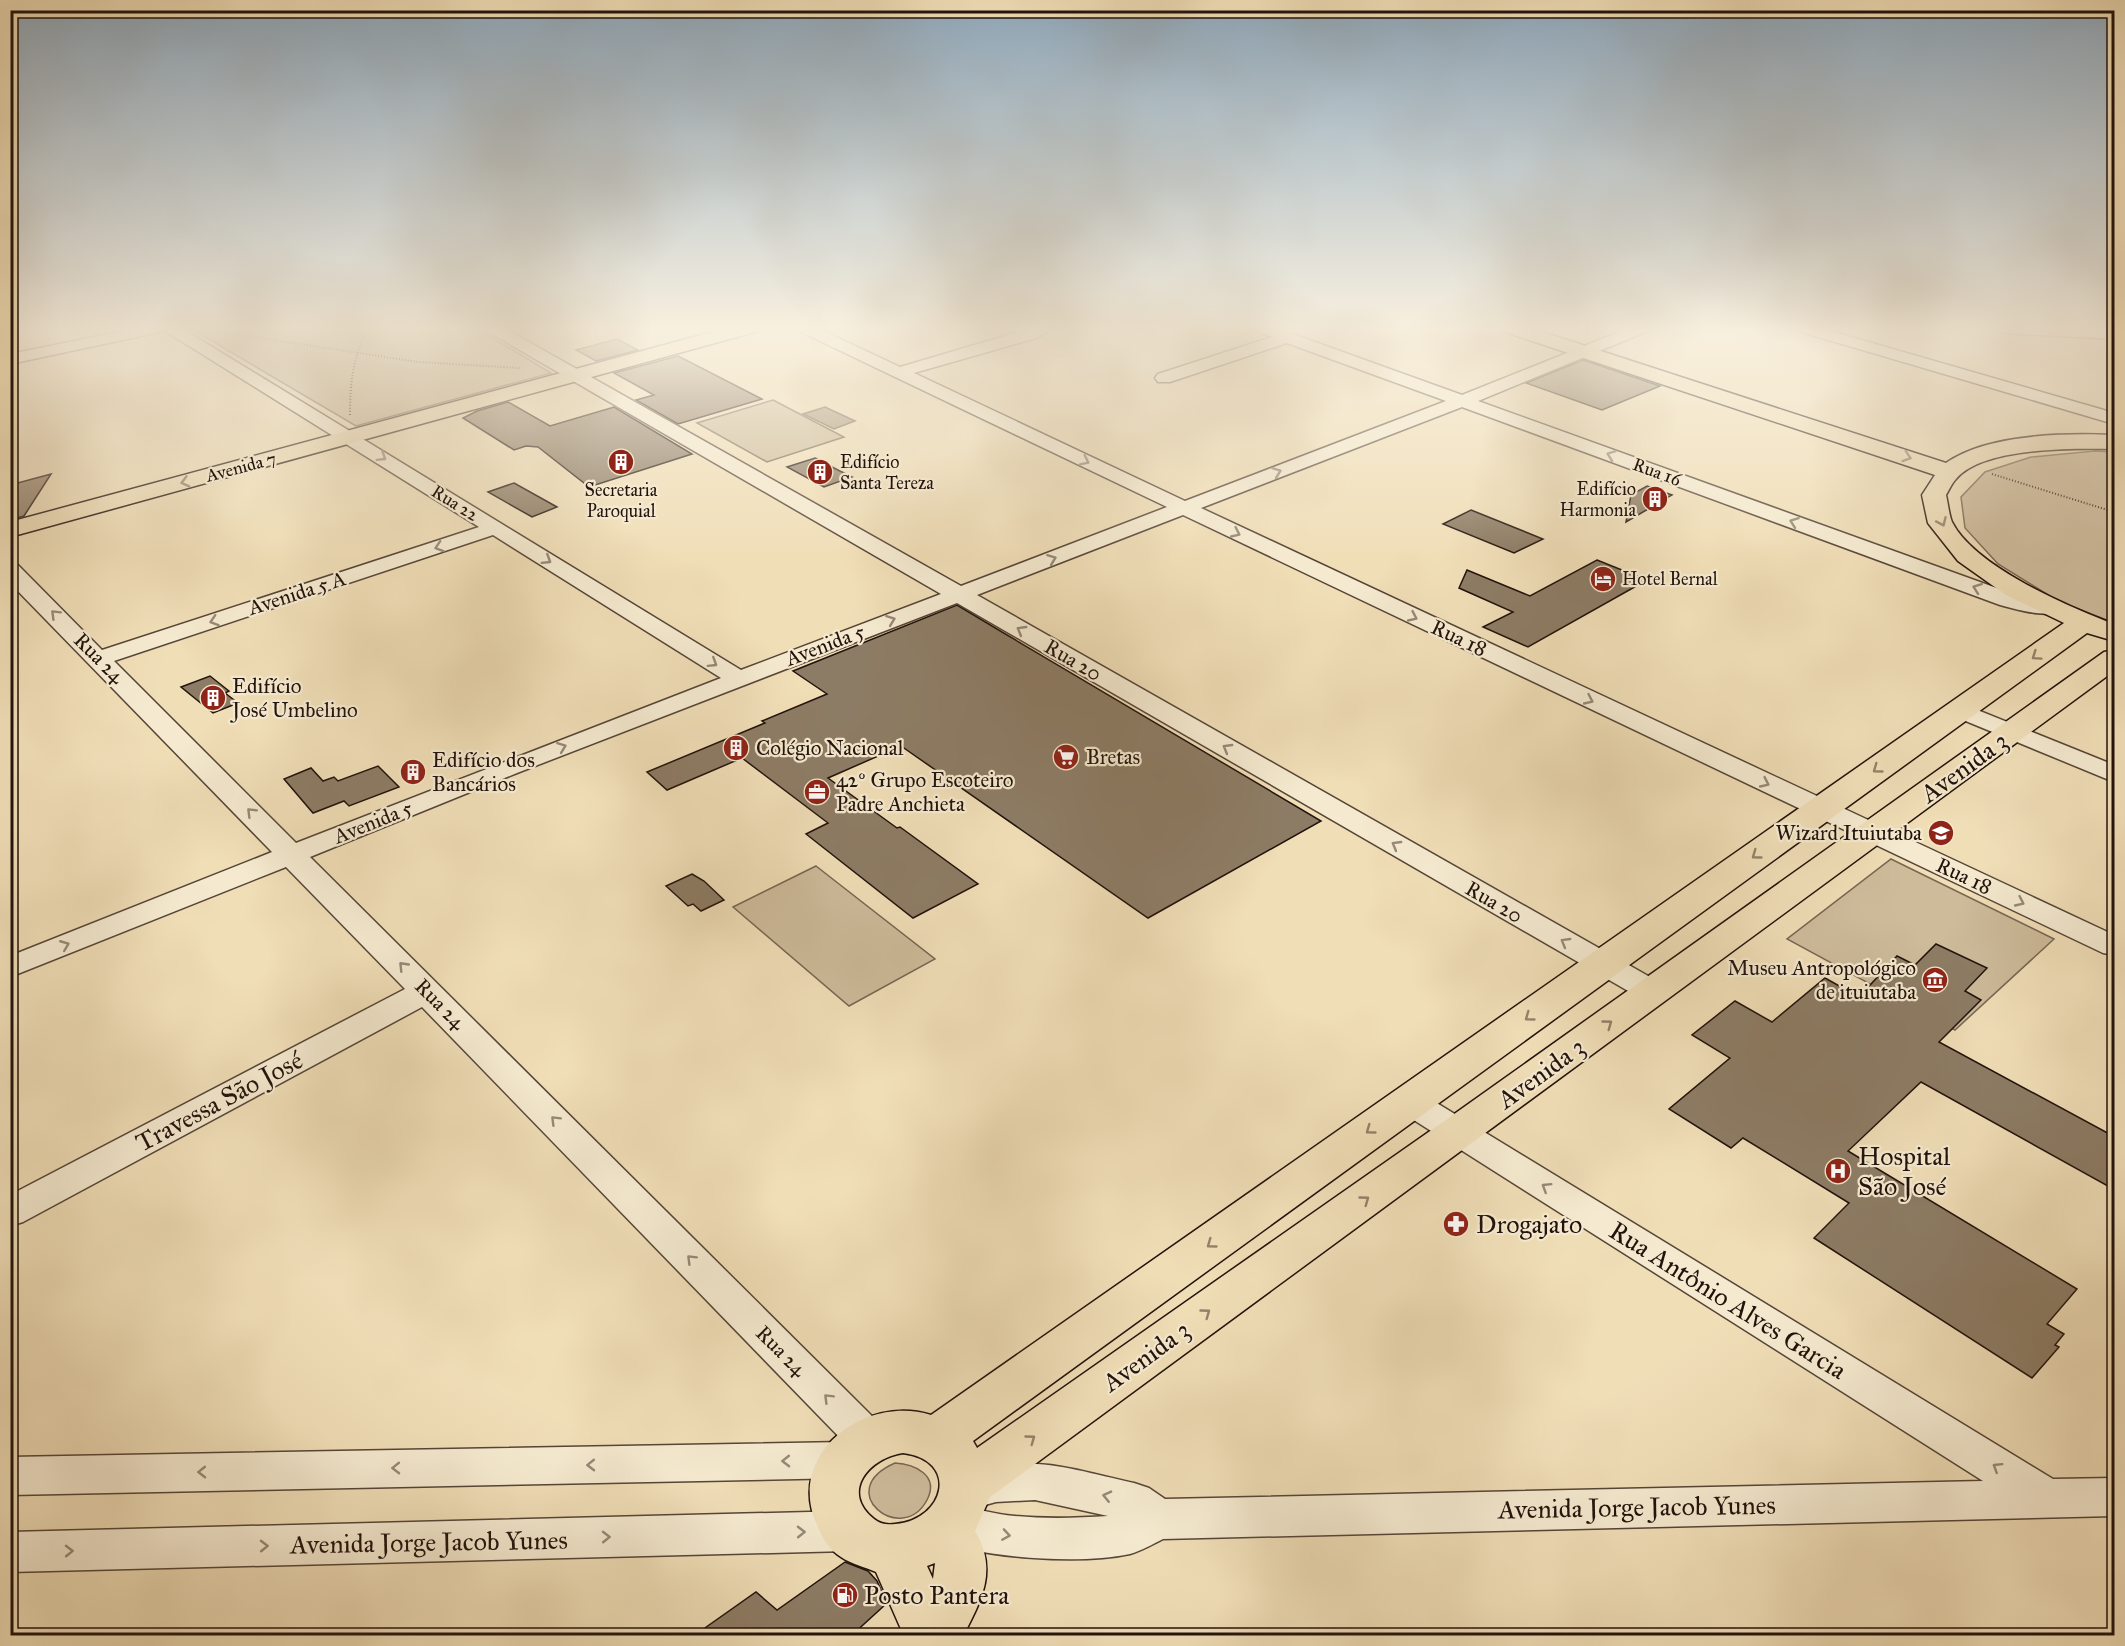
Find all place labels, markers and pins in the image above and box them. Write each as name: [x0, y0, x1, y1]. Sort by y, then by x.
building icon: Secretaria Paroquial: [606, 447, 636, 477]
place label: Edifício Santa Tereza: [840, 451, 934, 494]
building icon: Edifício Santa Tereza: [805, 457, 835, 487]
place label: Edifício Harmonia: [1560, 478, 1636, 521]
place label: Secretaria Paroquial: [585, 479, 658, 523]
building icon: Edifício Harmonia: [1640, 484, 1670, 514]
hotel icon: Hotel Bernal: [1588, 564, 1618, 594]
place label: Hotel Bernal: [1622, 568, 1718, 590]
place label: Edifício José Umbelino: [230, 673, 358, 723]
building icon: Edifício José Umbelino: [198, 683, 228, 713]
building icon: Colégio Nacional: [721, 733, 751, 763]
place label: Colégio Nacional: [756, 735, 904, 761]
supermarket icon: Bretas: [1051, 742, 1081, 772]
place label: Bretas: [1086, 744, 1140, 770]
place label: Edifício dos Bancários: [432, 747, 535, 797]
building icon: Edifício dos Bancários: [398, 757, 428, 787]
place label: 42º Grupo Escoteiro Padre Anchieta: [836, 767, 1014, 817]
office icon: 42º Grupo Escoteiro Padre Anchieta: [802, 777, 832, 807]
school or university icon: Wizard Ituiutaba: [1926, 818, 1956, 848]
place label: Wizard Ituiutaba: [1776, 820, 1922, 846]
place label: Museu Antropológico de ituiutaba: [1727, 955, 1916, 1005]
museum icon: Museu Antropológico de ituiutaba: [1920, 965, 1950, 995]
place label: Hospital São José: [1858, 1140, 1950, 1202]
hospital icon: Hospital São José: [1823, 1156, 1853, 1186]
place label: Drogajato: [1476, 1208, 1582, 1240]
pharmacy icon: Drogajato: [1441, 1209, 1471, 1239]
place label: Posto Pantera: [864, 1579, 1009, 1611]
fuel station icon: Posto Pantera: [830, 1580, 860, 1610]

